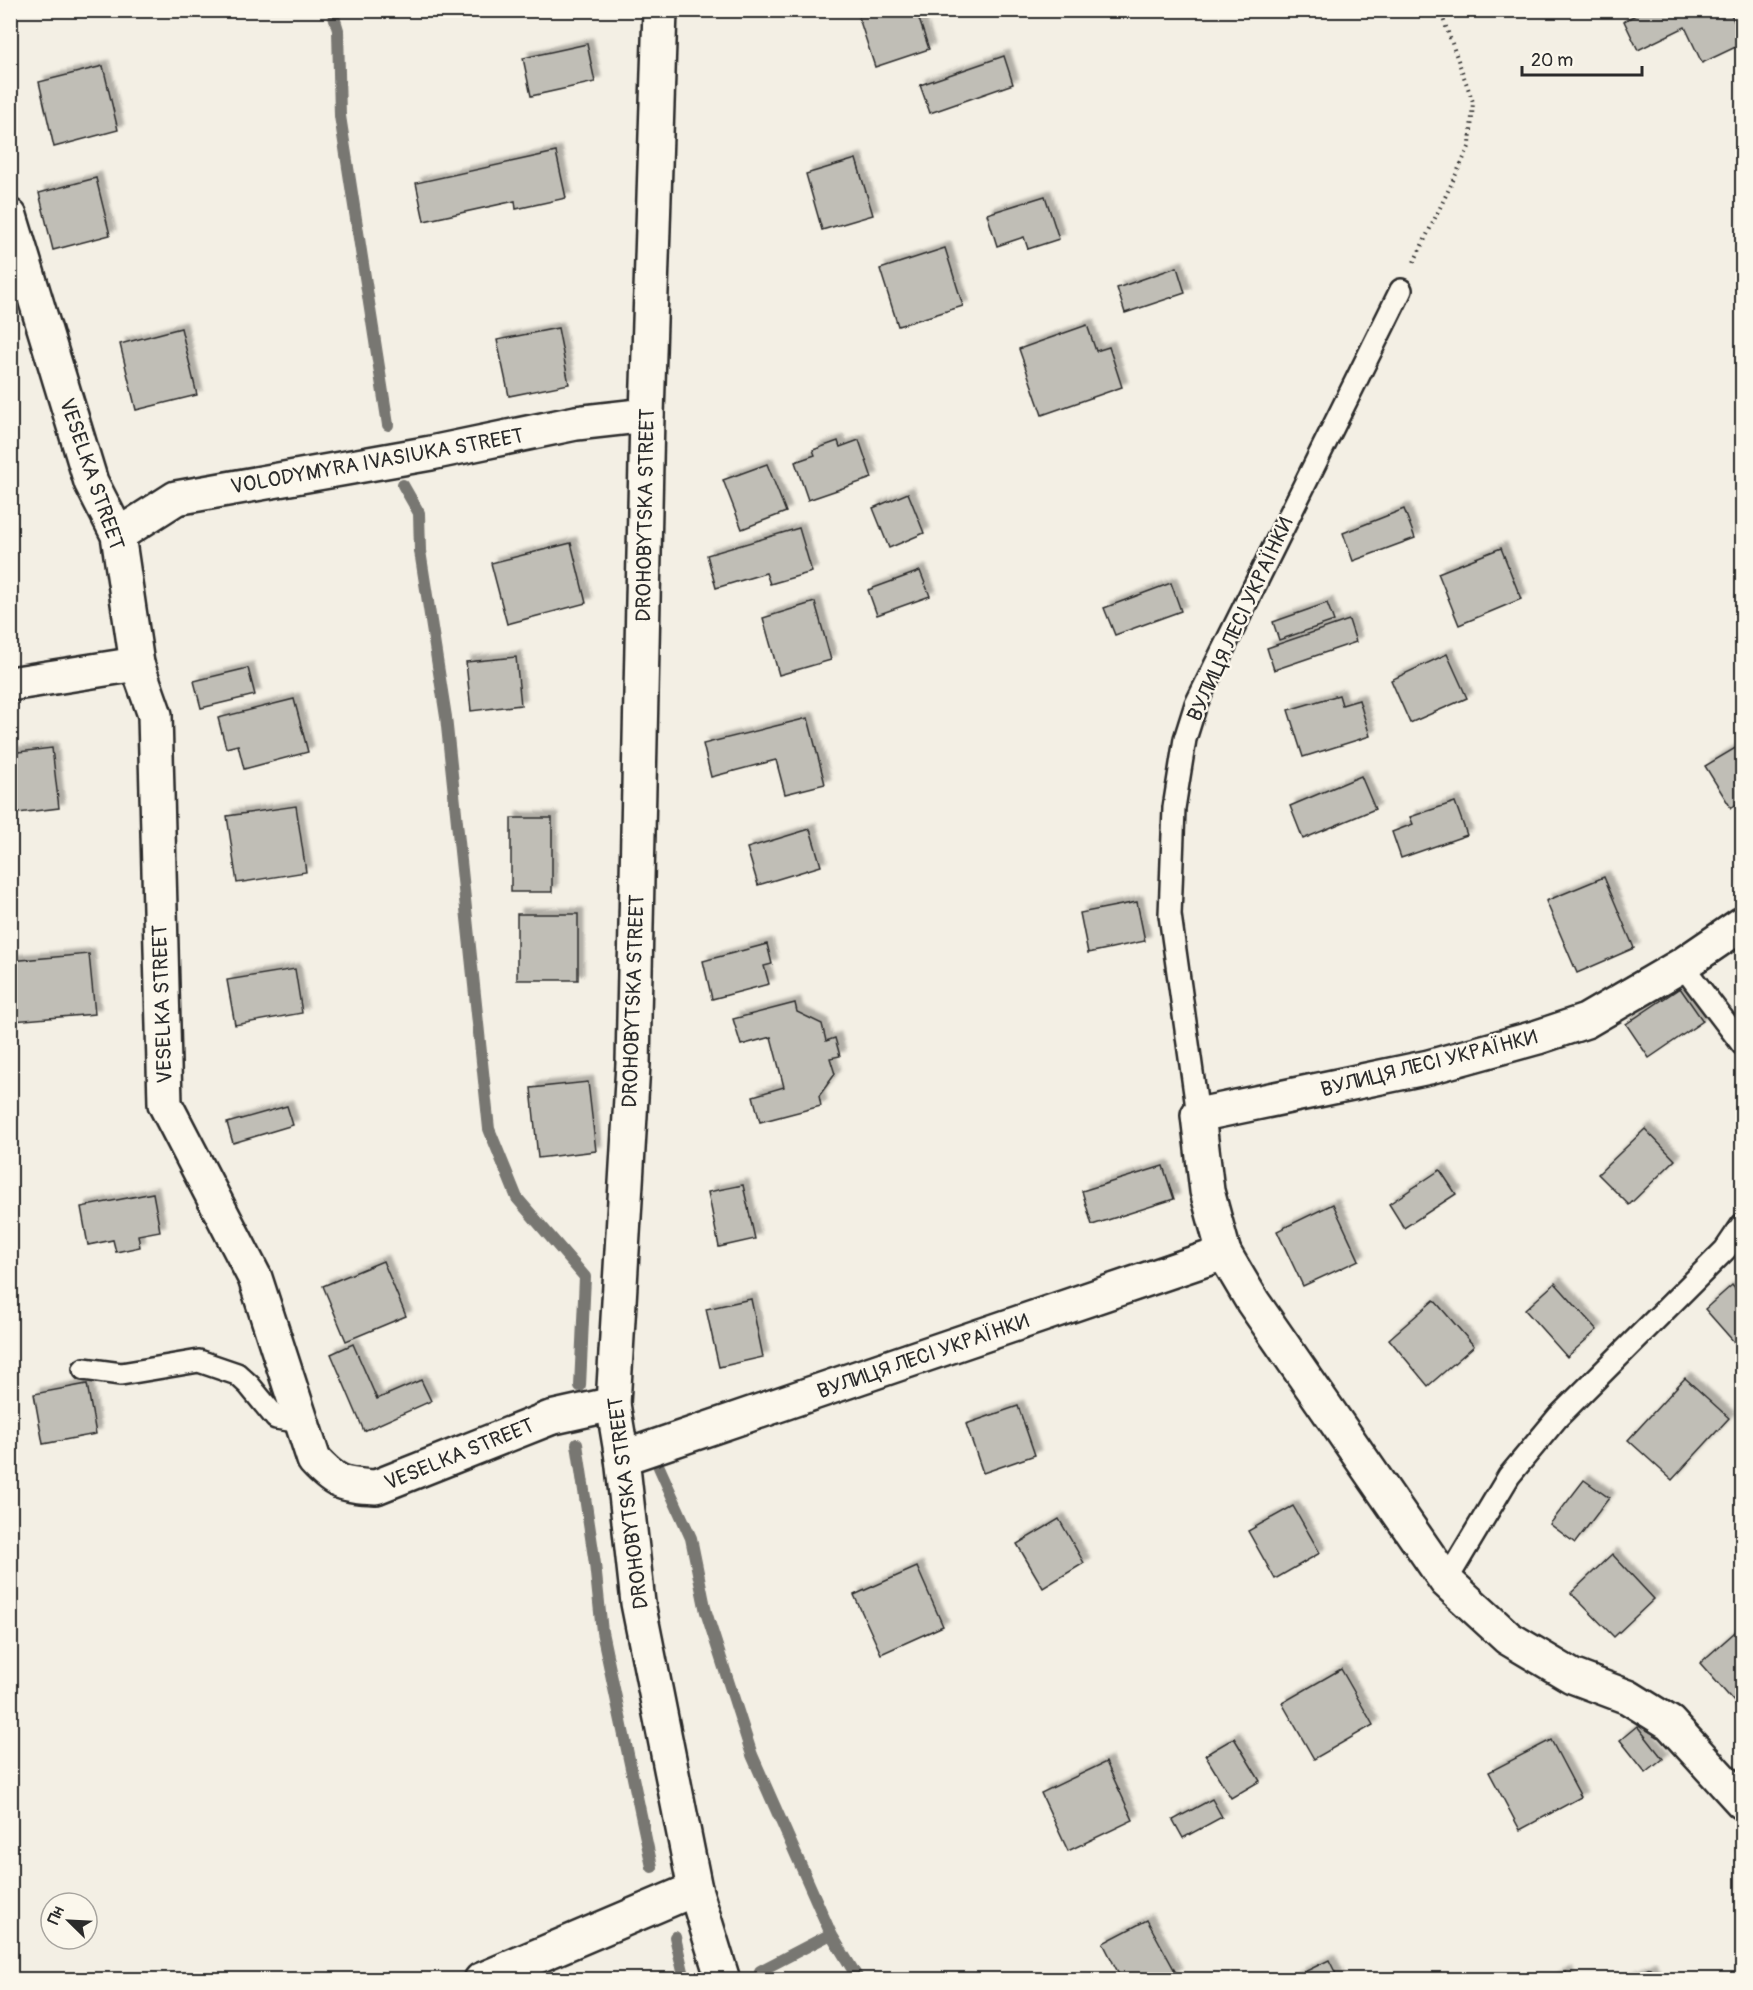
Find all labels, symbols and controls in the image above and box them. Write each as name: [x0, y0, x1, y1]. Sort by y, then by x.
scale bar: [1522, 39, 1642, 77]
text: 20 m: [1531, 49, 1573, 72]
street label: VESELKA STREET: [53, 395, 130, 554]
street label: DROHOBYTSKA STREET: [630, 408, 661, 622]
street label: VOLODYMYRA IVASIUKA STREET: [228, 422, 526, 501]
street label: ВУЛИЦЯ ЛЕСІ УКРАЇНКИ: [1181, 513, 1300, 726]
street label: DROHOBYTSKA STREET: [616, 893, 651, 1108]
street label: VESELKA STREET: [146, 924, 179, 1084]
street label: ВУЛИЦЯ ЛЕСІ УКРАЇНКИ: [1318, 1023, 1540, 1103]
street label: ВУЛИЦЯ ЛЕСІ УКРАЇНКИ: [814, 1308, 1033, 1405]
street label: DROHOBYTSKA STREET: [602, 1395, 655, 1611]
street label: VESELKA STREET: [380, 1412, 538, 1497]
north arrow: [39, 1891, 99, 1951]
text: Пн: [43, 1903, 69, 1927]

